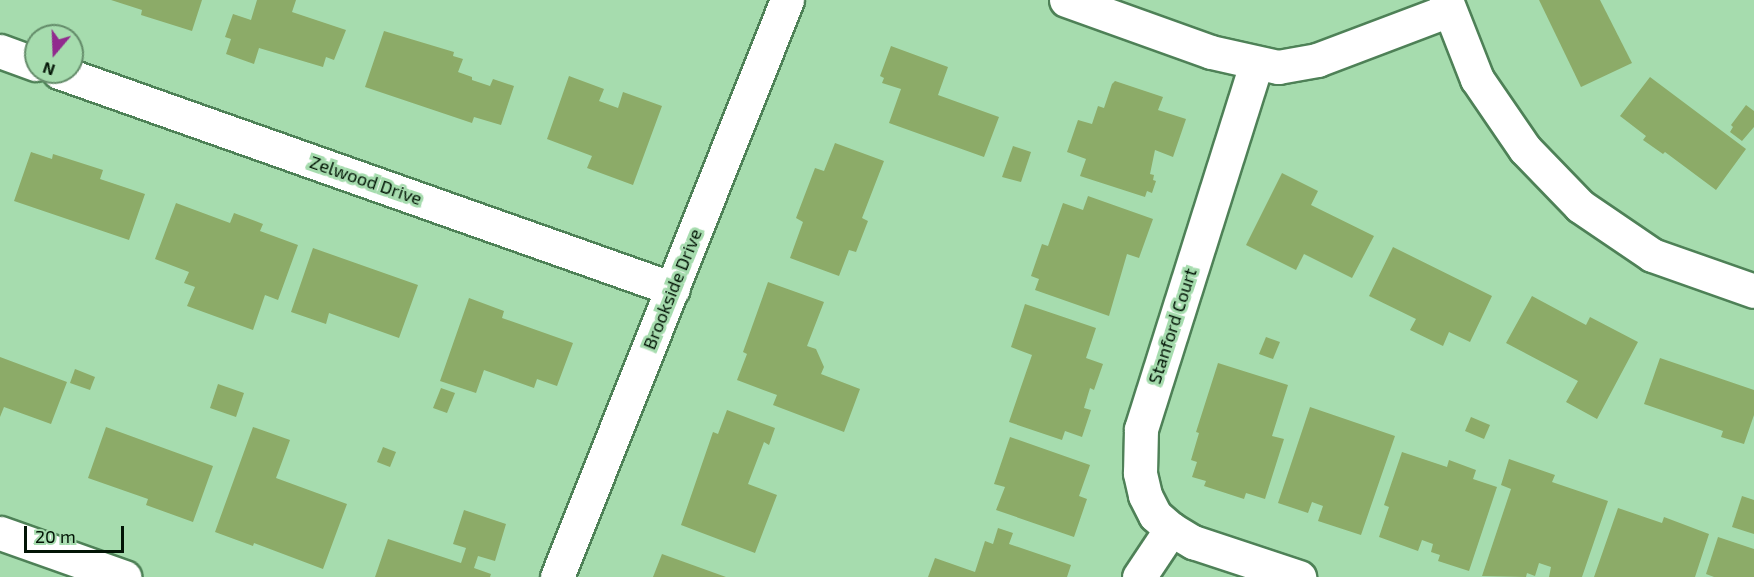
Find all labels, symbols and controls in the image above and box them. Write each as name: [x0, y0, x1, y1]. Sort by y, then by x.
north arrow: [24, 24, 84, 84]
text: N: [40, 59, 57, 80]
street label: Zelwood Drive: [307, 151, 425, 209]
street label: Brookside Drive: [638, 226, 706, 352]
street label: Stanford Court: [1143, 265, 1201, 387]
scale bar: [27, 514, 128, 552]
text: 20 m: [35, 525, 76, 547]

